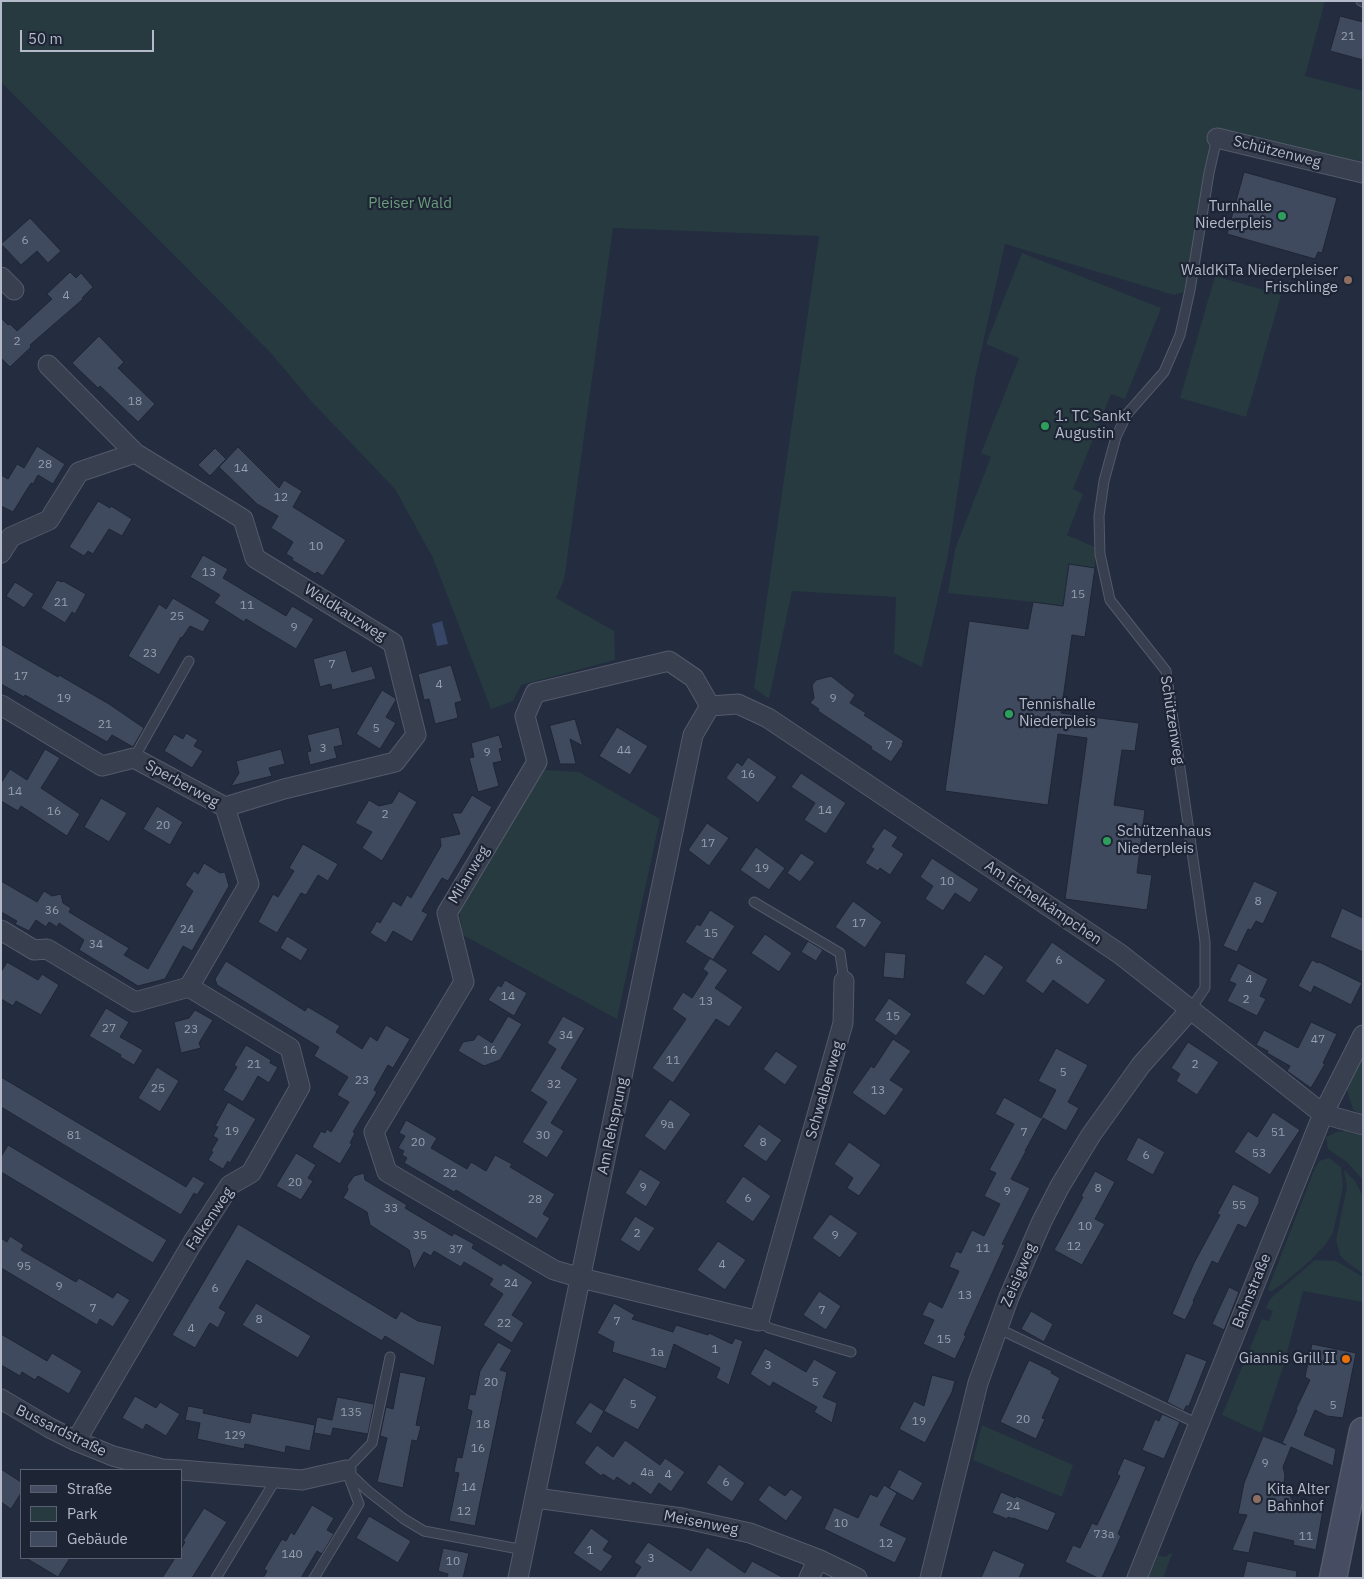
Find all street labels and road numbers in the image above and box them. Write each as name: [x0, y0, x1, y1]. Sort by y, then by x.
street label: Schützenweg: [1231, 132, 1323, 172]
street label: Waldkauzweg: [301, 581, 389, 645]
street label: Schützenweg: [1156, 674, 1188, 766]
street label: Sperberweg: [142, 756, 222, 812]
street label: Milanweg: [445, 843, 493, 907]
street label: Am Eichelkämpchen: [981, 857, 1105, 949]
street label: Schwalbenweg: [802, 1039, 848, 1141]
street label: Am Rehsprung: [594, 1076, 632, 1176]
street label: Falkenweg: [182, 1184, 238, 1254]
street label: Zeisigweg: [998, 1241, 1040, 1309]
street label: Bahnstraße: [1229, 1251, 1275, 1331]
street label: Bussardstraße: [13, 1401, 109, 1461]
street label: Meisenweg: [662, 1507, 740, 1539]

